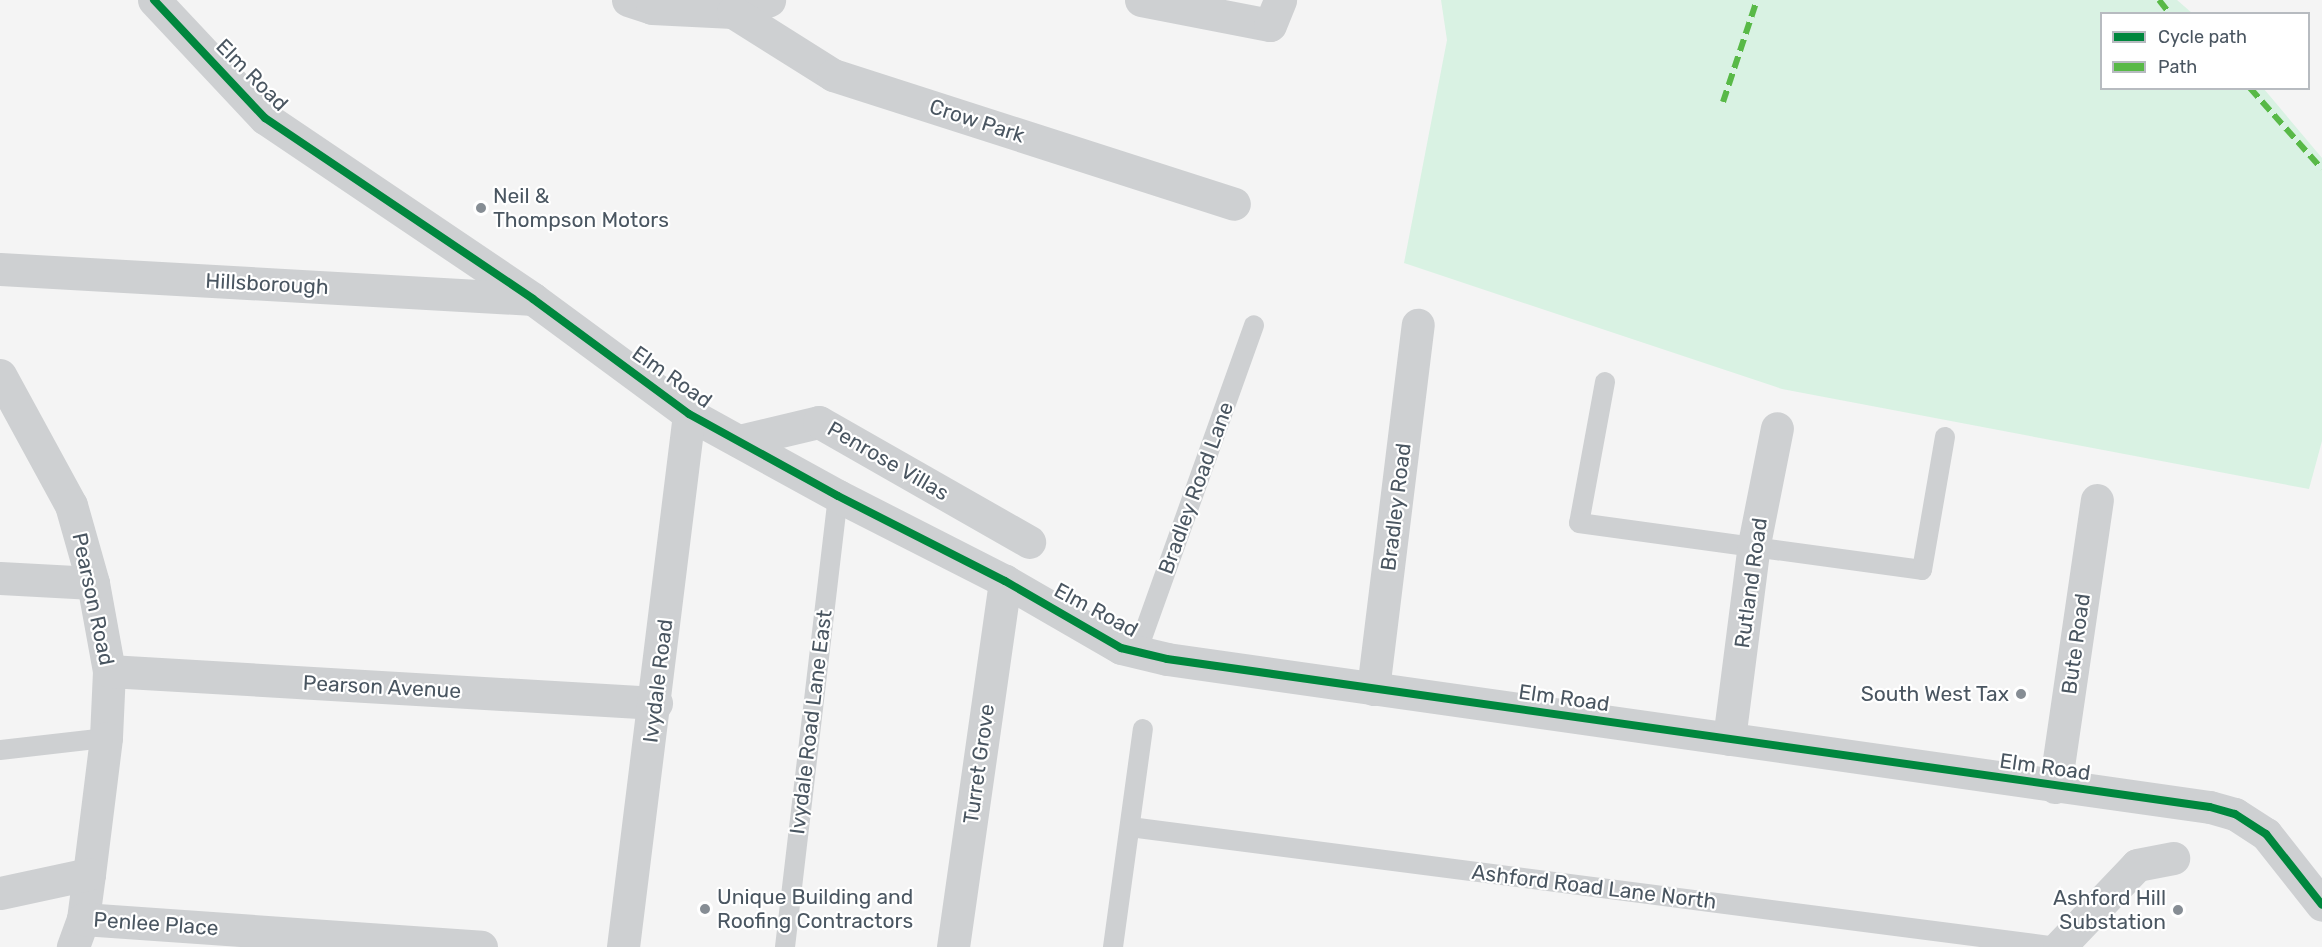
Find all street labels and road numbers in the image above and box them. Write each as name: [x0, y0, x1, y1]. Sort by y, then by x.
street label: Elm Road: [211, 34, 293, 116]
street label: Crow Park: [926, 94, 1028, 148]
street label: Hillsborough: [205, 268, 329, 300]
street label: Elm Road: [627, 340, 717, 414]
street label: Bradley Road Lane: [1153, 398, 1239, 578]
street label: Penrose Villas: [823, 416, 953, 506]
street label: Bradley Road: [1376, 442, 1416, 572]
street label: Rutland Road: [1729, 516, 1773, 650]
street label: Pearson Road: [67, 530, 119, 668]
street label: Elm Road: [1050, 577, 1142, 643]
street label: Bute Road: [2056, 592, 2096, 696]
street label: Ivydale Road Lane East: [785, 608, 837, 836]
street label: Ivydale Road: [638, 618, 678, 744]
street label: Pearson Avenue: [302, 670, 462, 704]
street label: Elm Road: [1517, 679, 1611, 717]
street label: Turret Grove: [958, 702, 1000, 826]
street label: Elm Road: [1998, 748, 2092, 786]
street label: Ashford Road Lane North: [1470, 859, 1718, 915]
street label: Penlee Place: [93, 907, 219, 941]

